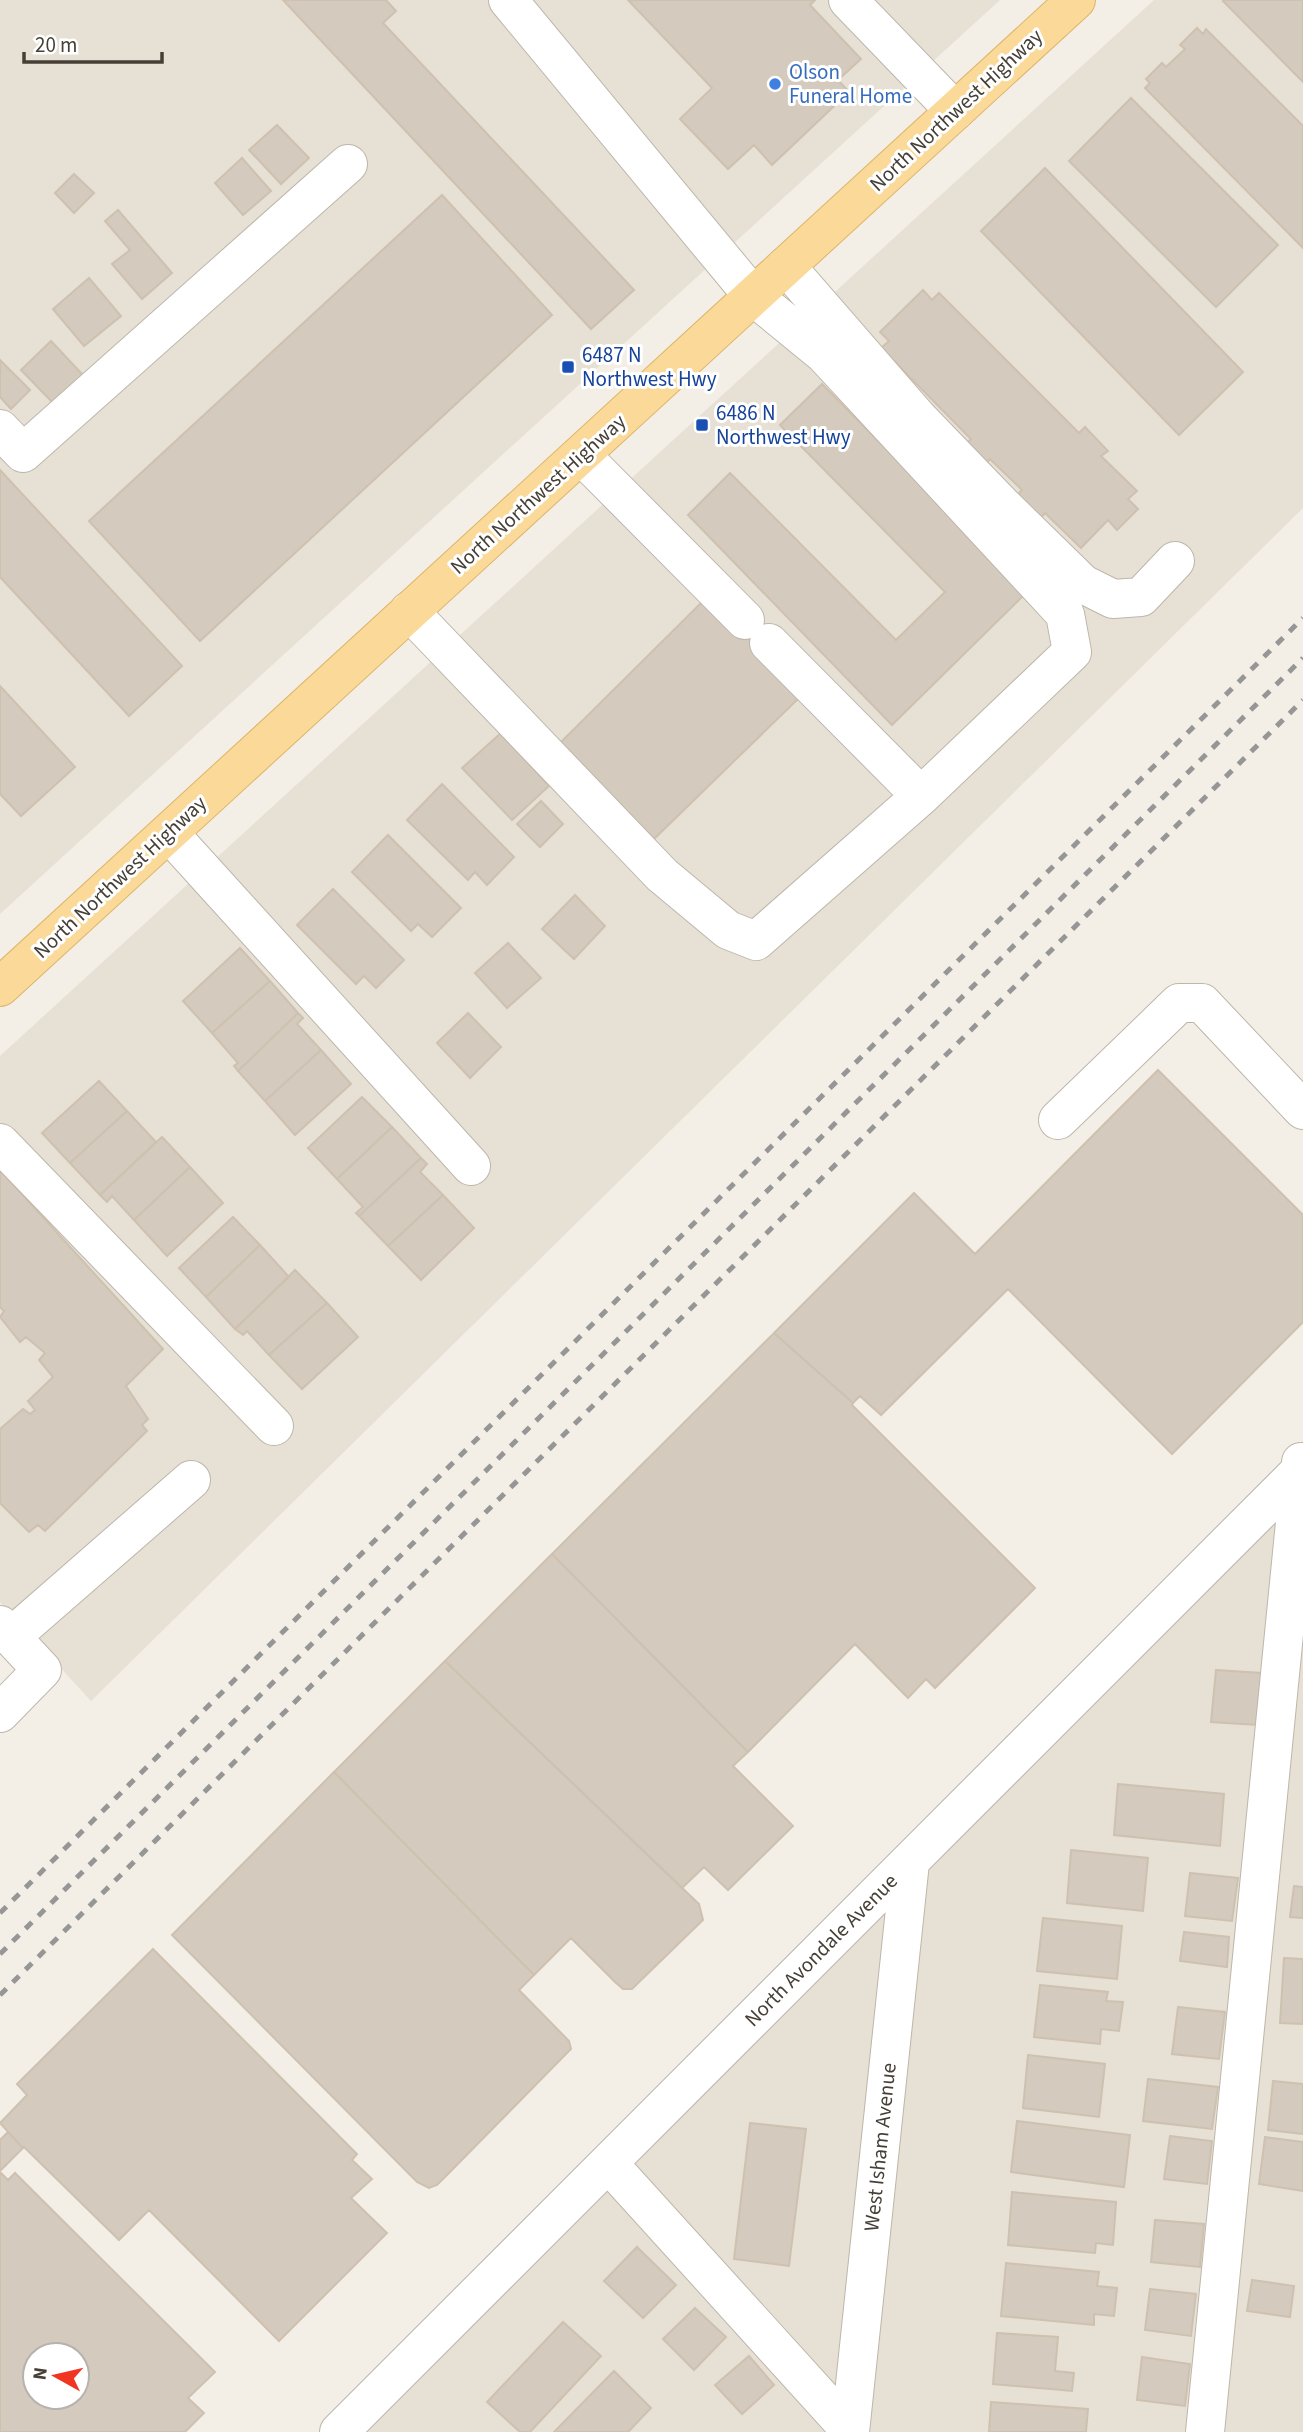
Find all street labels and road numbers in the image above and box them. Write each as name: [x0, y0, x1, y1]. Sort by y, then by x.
street label: North Northwest Highway: [863, 21, 1049, 198]
street label: North Northwest Highway: [444, 407, 633, 581]
street label: North Northwest Highway: [27, 788, 213, 965]
street label: North Avondale Avenue: [738, 1867, 904, 2033]
street label: West Isham Avenue: [856, 2061, 904, 2233]

